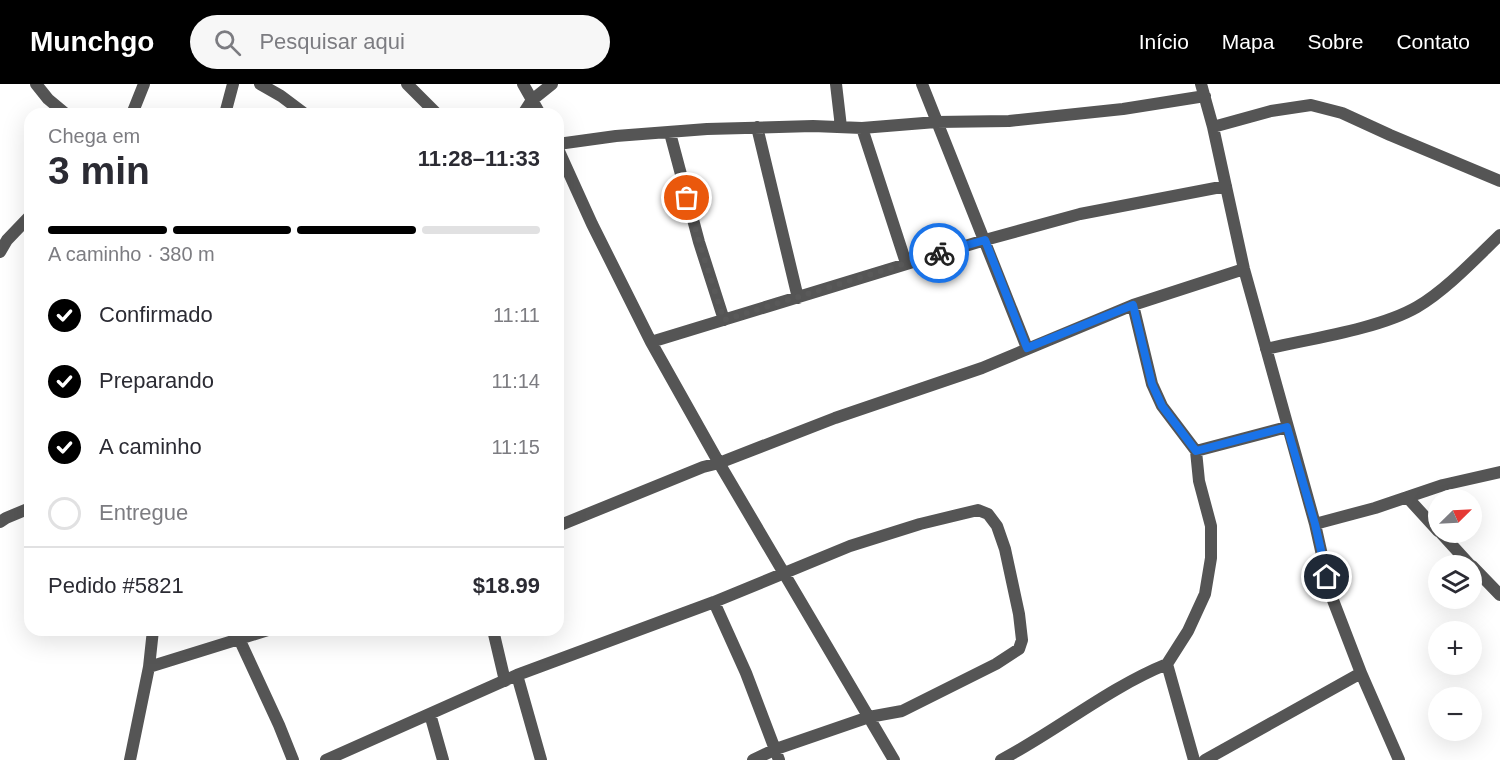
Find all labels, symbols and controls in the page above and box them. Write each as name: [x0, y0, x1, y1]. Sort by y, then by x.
search box: [190, 15, 610, 69]
text: Munchgo: [30, 26, 154, 57]
icon: search: [211, 26, 244, 59]
text: Pesquisar aqui: [259, 29, 405, 54]
text: Início: [1139, 30, 1189, 53]
text: Mapa: [1222, 30, 1274, 53]
text: Sobre: [1307, 30, 1363, 53]
text: Contato: [1396, 30, 1470, 53]
text: Chega em: [48, 125, 140, 147]
text: 11:28–11:33: [418, 146, 540, 171]
text: 3 min: [48, 149, 150, 192]
pin: [661, 172, 712, 223]
icon: bag: [670, 181, 703, 214]
courier: [909, 223, 969, 283]
icon: bike: [923, 237, 956, 270]
text: A caminho · 380 m: [48, 243, 215, 265]
icon: check: [48, 299, 81, 332]
text: Confirmado: [99, 302, 213, 327]
text: 11:11: [493, 304, 540, 326]
icon: check: [48, 365, 81, 398]
text: Preparando: [99, 368, 214, 393]
text: 11:14: [491, 370, 540, 392]
icon: check: [48, 431, 81, 464]
text: A caminho: [99, 434, 202, 459]
text: 11:15: [491, 436, 540, 458]
north arrow: [1428, 489, 1482, 543]
map controls: [1428, 489, 1482, 741]
text: Entregue: [99, 500, 188, 525]
pin: [1301, 551, 1352, 602]
button: layers: [1428, 555, 1482, 609]
icon: home: [1310, 560, 1343, 593]
text: Pedido #5821: [48, 573, 184, 598]
text: $18.99: [473, 573, 540, 598]
button: +: [1428, 621, 1482, 675]
button: −: [1428, 687, 1482, 741]

